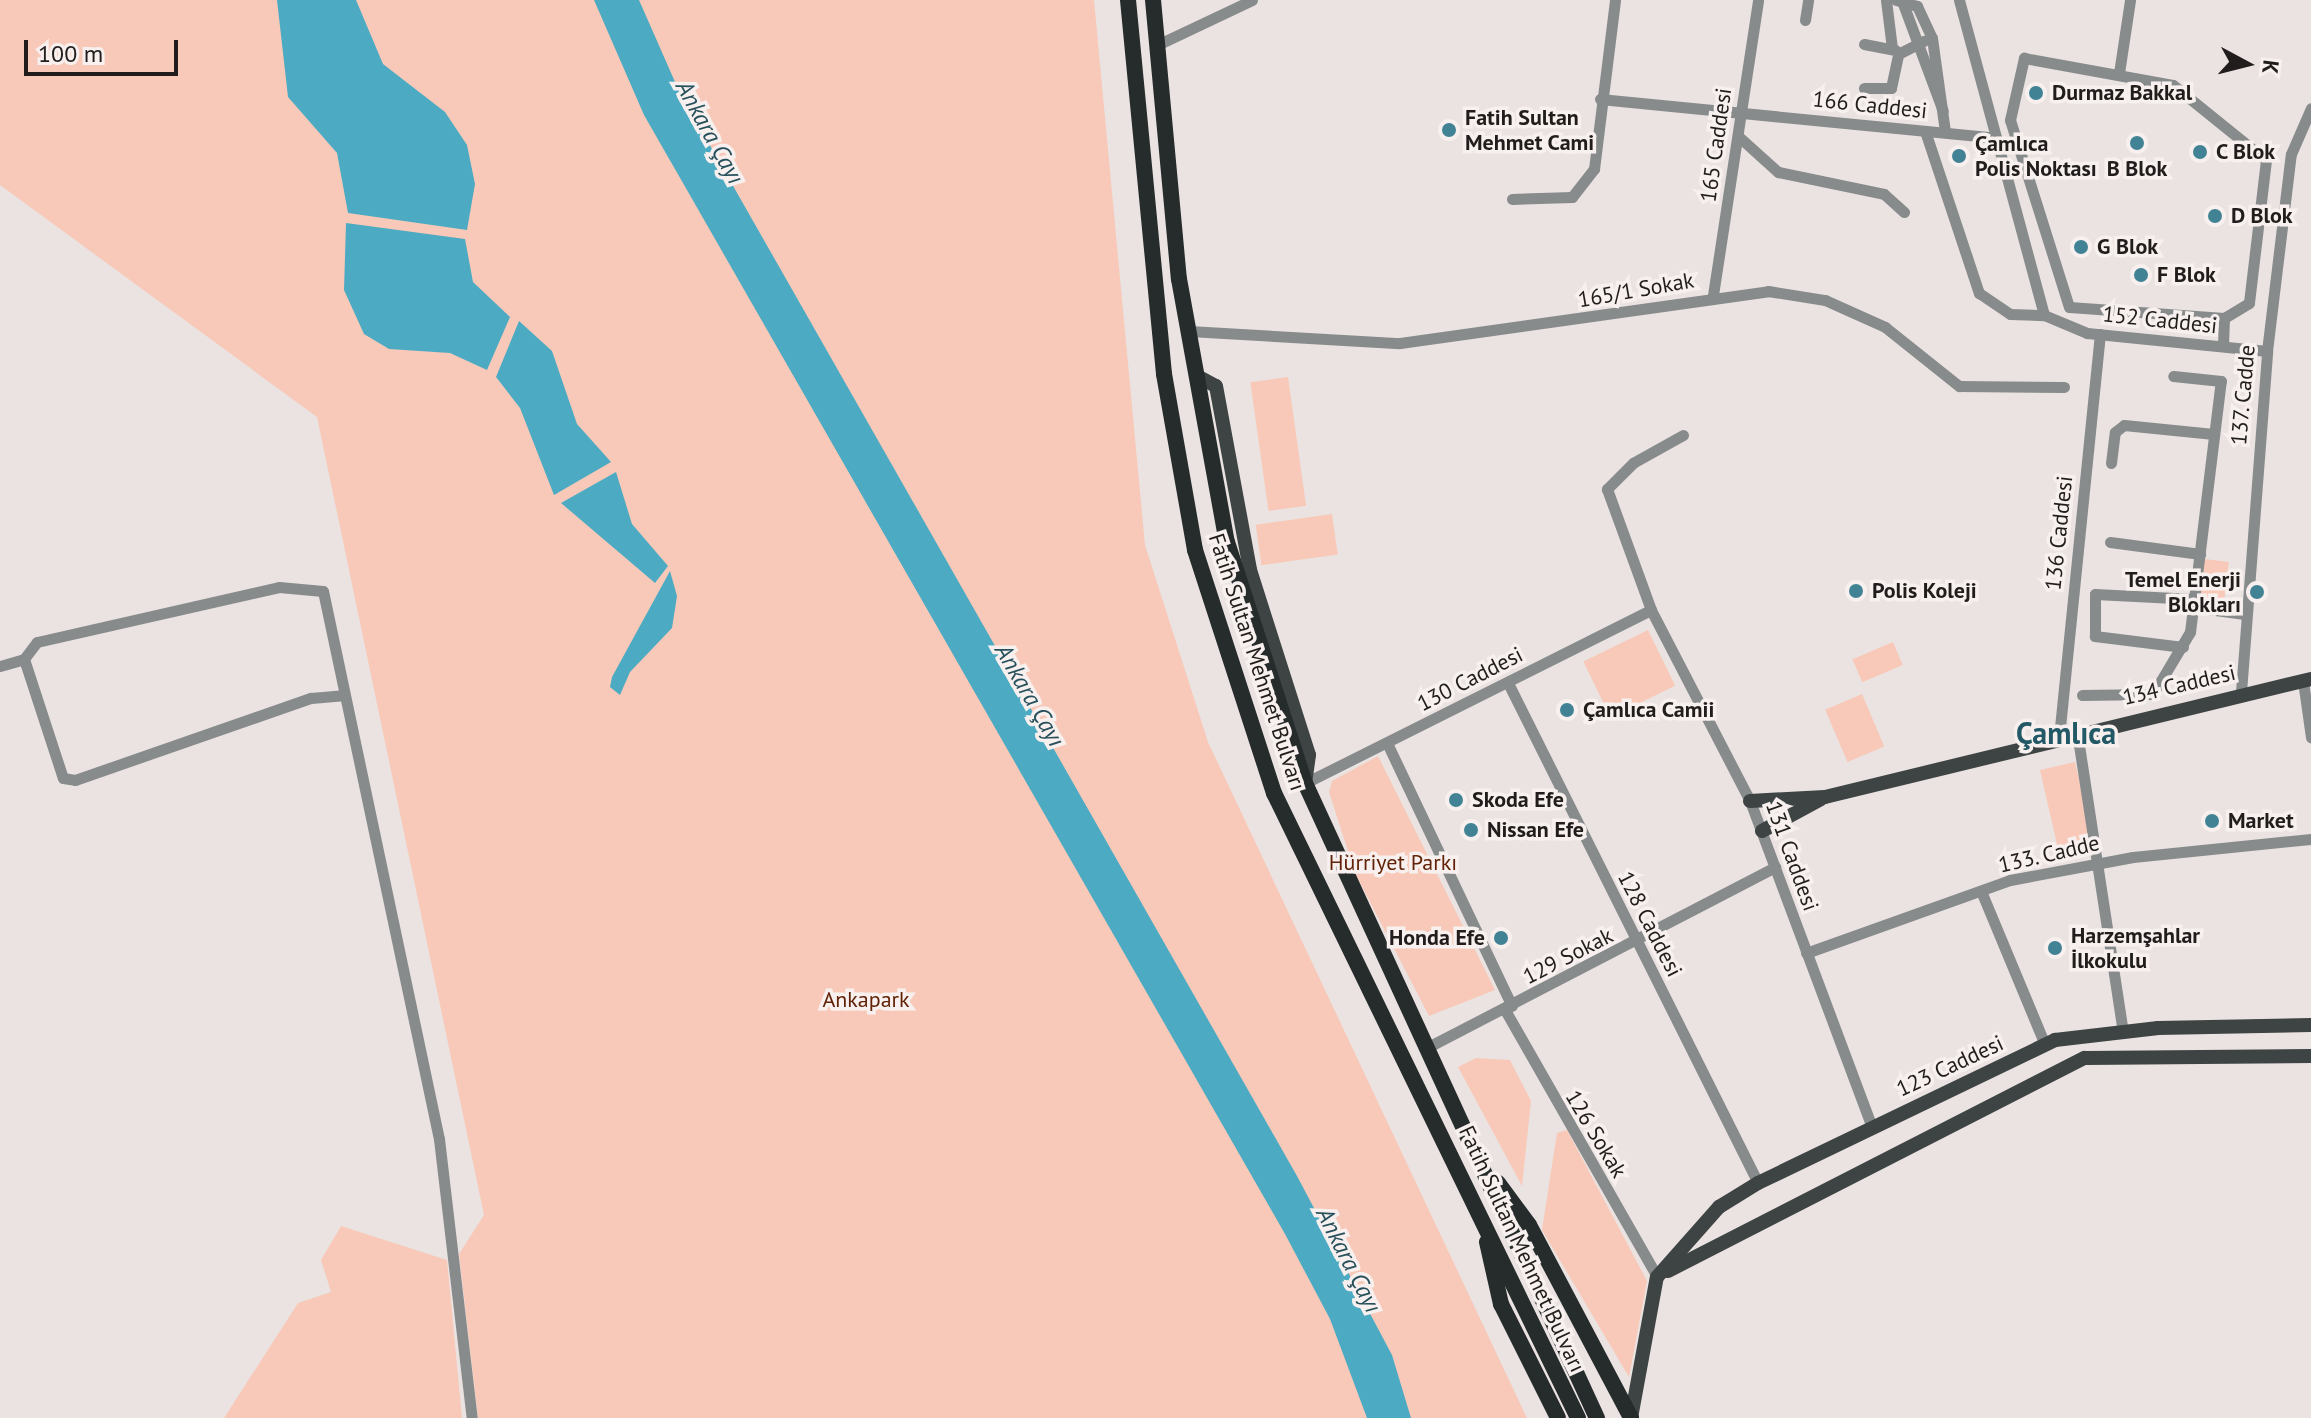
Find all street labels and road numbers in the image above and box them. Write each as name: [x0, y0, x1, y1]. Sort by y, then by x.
street label: 165 Caddesi: [1695, 86, 1737, 204]
street label: 166 Caddesi: [1811, 86, 1929, 124]
street label: 165/1 Sokak: [1576, 267, 1696, 313]
street label: 152 Caddesi: [2101, 301, 2219, 339]
street label: 137. Cadde: [2225, 343, 2261, 447]
street label: 136 Caddesi: [2040, 474, 2078, 592]
street label: Fatih Sultan Mehmet Bulvarı: [1203, 530, 1311, 794]
street label: 130 Caddesi: [1413, 641, 1527, 717]
street label: 134 Caddesi: [2120, 659, 2238, 711]
street label: 131 Caddesi: [1760, 797, 1824, 915]
street label: 133. Cadde: [1995, 829, 2103, 879]
street label: 128 Caddesi: [1612, 867, 1688, 981]
street label: 129 Sokak: [1519, 922, 1617, 990]
street label: 123 Caddesi: [1892, 1030, 2008, 1102]
street label: 126 Sokak: [1560, 1085, 1632, 1183]
street label: Fatih Sultan Mehmet Bulvarı: [1453, 1122, 1591, 1376]

